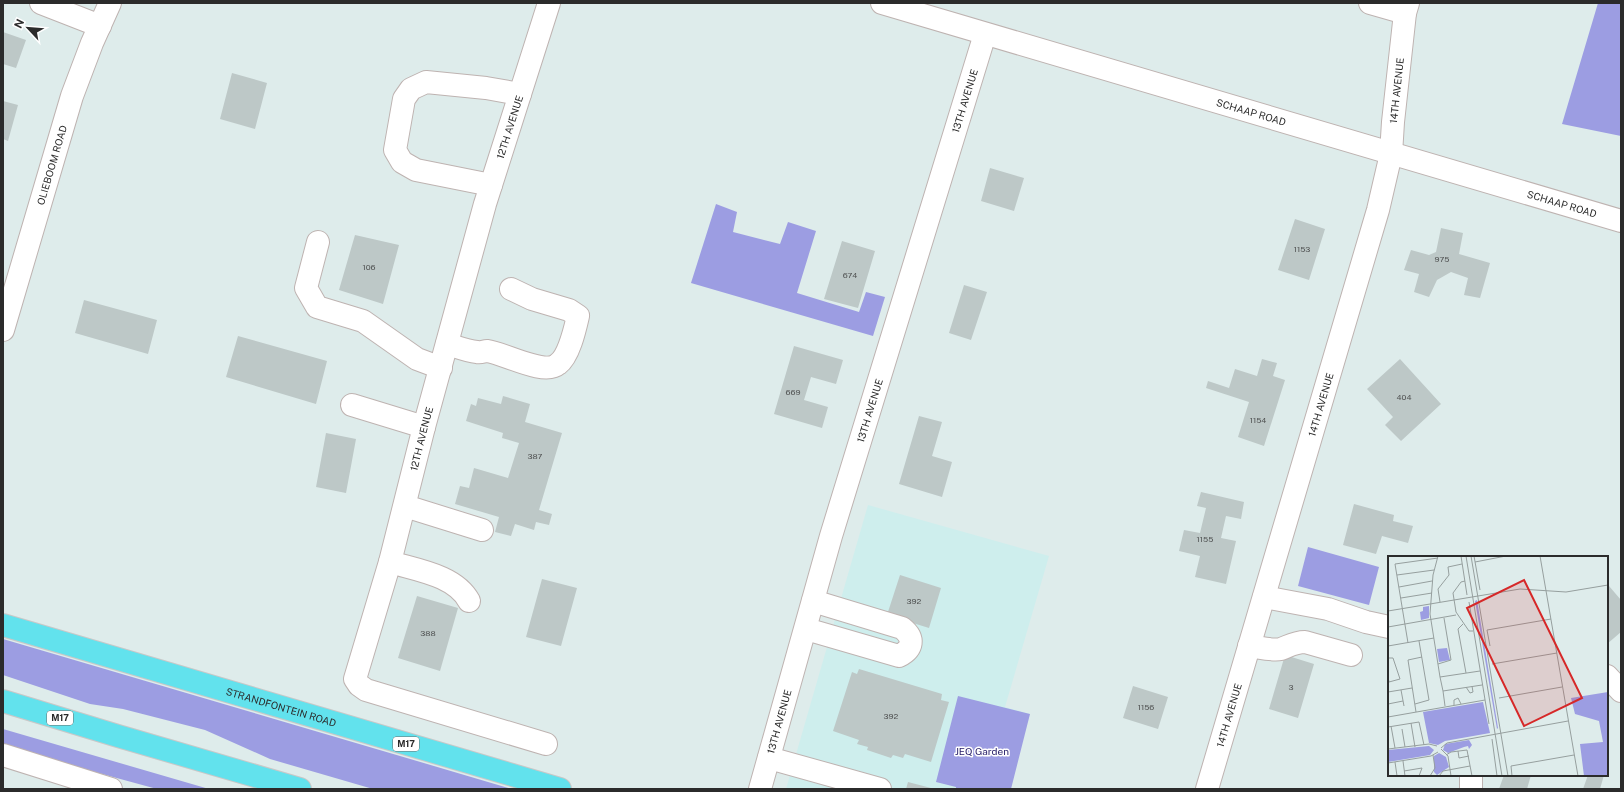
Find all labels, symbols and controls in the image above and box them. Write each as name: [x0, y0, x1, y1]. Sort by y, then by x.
north arrow: [8, 8, 48, 48]
text: N: [12, 17, 26, 30]
street label: 14TH AVENUE: [1387, 57, 1406, 124]
street label: 13TH AVENUE: [949, 67, 980, 134]
street label: 12TH AVENUE: [494, 94, 525, 160]
street label: SCHAAP ROAD: [1215, 96, 1288, 128]
street label: OLIEBOOM ROAD: [34, 124, 69, 206]
street label: SCHAAP ROAD: [1526, 188, 1598, 220]
house number: 1153: [1294, 244, 1310, 254]
house number: 975: [1435, 254, 1449, 264]
house number: 106: [362, 262, 376, 272]
house number: 674: [843, 270, 857, 280]
street label: 14TH AVENUE: [1305, 371, 1336, 438]
street label: 13TH AVENUE: [854, 377, 885, 444]
house number: 669: [786, 387, 800, 397]
house number: 404: [1397, 392, 1411, 402]
street label: 12TH AVENUE: [407, 405, 435, 472]
house number: 1154: [1250, 415, 1266, 425]
house number: 387: [528, 451, 543, 461]
house number: 1155: [1197, 534, 1213, 544]
inset map: [1388, 556, 1608, 776]
house number: 392: [907, 596, 922, 606]
house number: 388: [420, 628, 436, 638]
street label: 14TH AVENUE: [1214, 682, 1244, 748]
house number: 3: [1288, 682, 1294, 692]
street label: STRANDFONTEIN ROAD: [225, 685, 338, 729]
street label: 13TH AVENUE: [764, 688, 794, 755]
house number: 1156: [1138, 702, 1154, 712]
road number: M17: [47, 711, 73, 725]
house number: 392: [884, 711, 899, 721]
road number: M17: [393, 737, 419, 751]
park label: JEQ Garden: [955, 745, 1009, 757]

